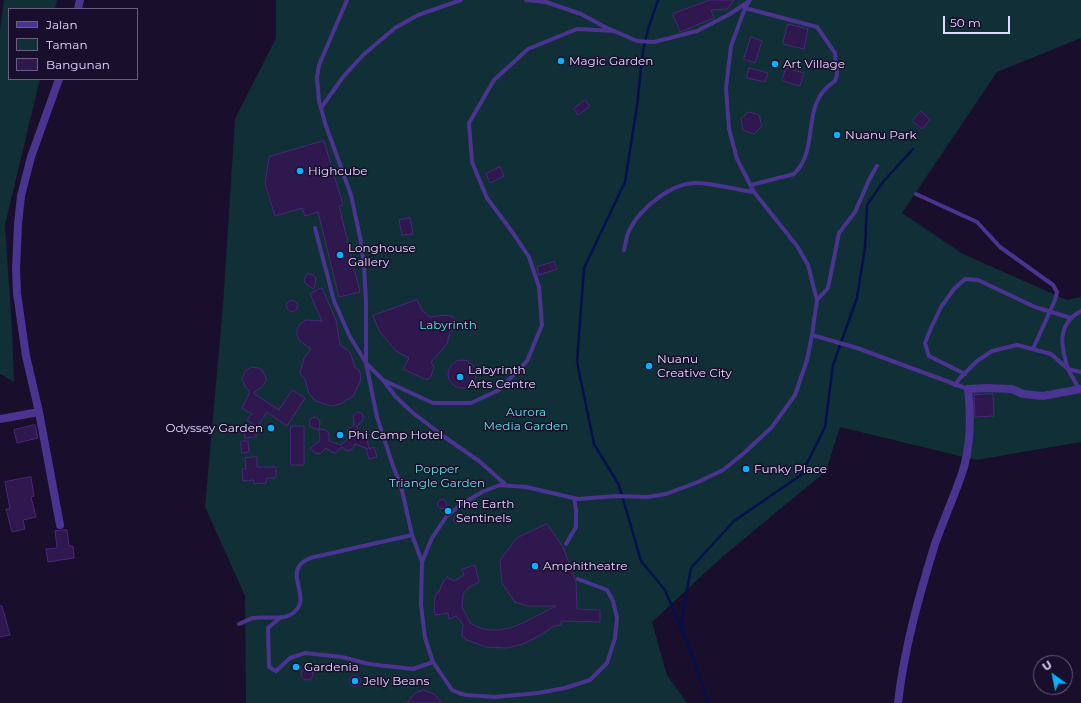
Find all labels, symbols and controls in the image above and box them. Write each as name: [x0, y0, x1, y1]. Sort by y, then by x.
legend: [8, 8, 138, 80]
scale bar: [945, 8, 1012, 34]
text: 50 m: [950, 15, 981, 30]
text: Jalan: [46, 17, 78, 32]
text: Taman: [46, 37, 88, 52]
place label: Magic Garden: [569, 54, 653, 68]
marker: Magic Garden: [556, 56, 566, 66]
text: Bangunan: [46, 57, 110, 72]
place label: Art Village: [783, 57, 845, 71]
marker: Art Village: [770, 59, 780, 69]
place label: Nuanu Park: [845, 128, 917, 142]
marker: Nuanu Park: [832, 130, 842, 140]
place label: Highcube: [308, 164, 368, 178]
marker: Highcube: [295, 166, 305, 176]
place label: Longhouse Gallery: [348, 241, 416, 269]
marker: Longhouse Gallery: [335, 250, 345, 260]
park label: Labyrinth: [419, 318, 477, 332]
place label: Nuanu Creative City: [657, 352, 732, 380]
marker: Nuanu Creative City: [644, 361, 654, 371]
place label: Labyrinth Arts Centre: [468, 363, 536, 391]
marker: Labyrinth Arts Centre: [455, 372, 465, 382]
park label: Aurora Media Garden: [484, 405, 568, 433]
place label: Odyssey Garden: [165, 421, 263, 435]
marker: Odyssey Garden: [266, 423, 276, 433]
place label: Phi Camp Hotel: [348, 428, 443, 442]
marker: Phi Camp Hotel: [335, 430, 345, 440]
park label: Popper Triangle Garden: [389, 462, 485, 490]
place label: Funky Place: [754, 462, 827, 476]
marker: Funky Place: [741, 464, 751, 474]
place label: The Earth Sentinels: [456, 497, 514, 525]
marker: The Earth Sentinels: [443, 506, 453, 516]
place label: Amphitheatre: [543, 559, 628, 573]
marker: Amphitheatre: [530, 561, 540, 571]
north arrow: [1033, 655, 1073, 695]
text: U: [1040, 658, 1054, 674]
place label: Gardenia: [304, 660, 359, 674]
marker: Gardenia: [291, 662, 301, 672]
place label: Jelly Beans: [363, 674, 429, 688]
marker: Jelly Beans: [350, 676, 360, 686]

